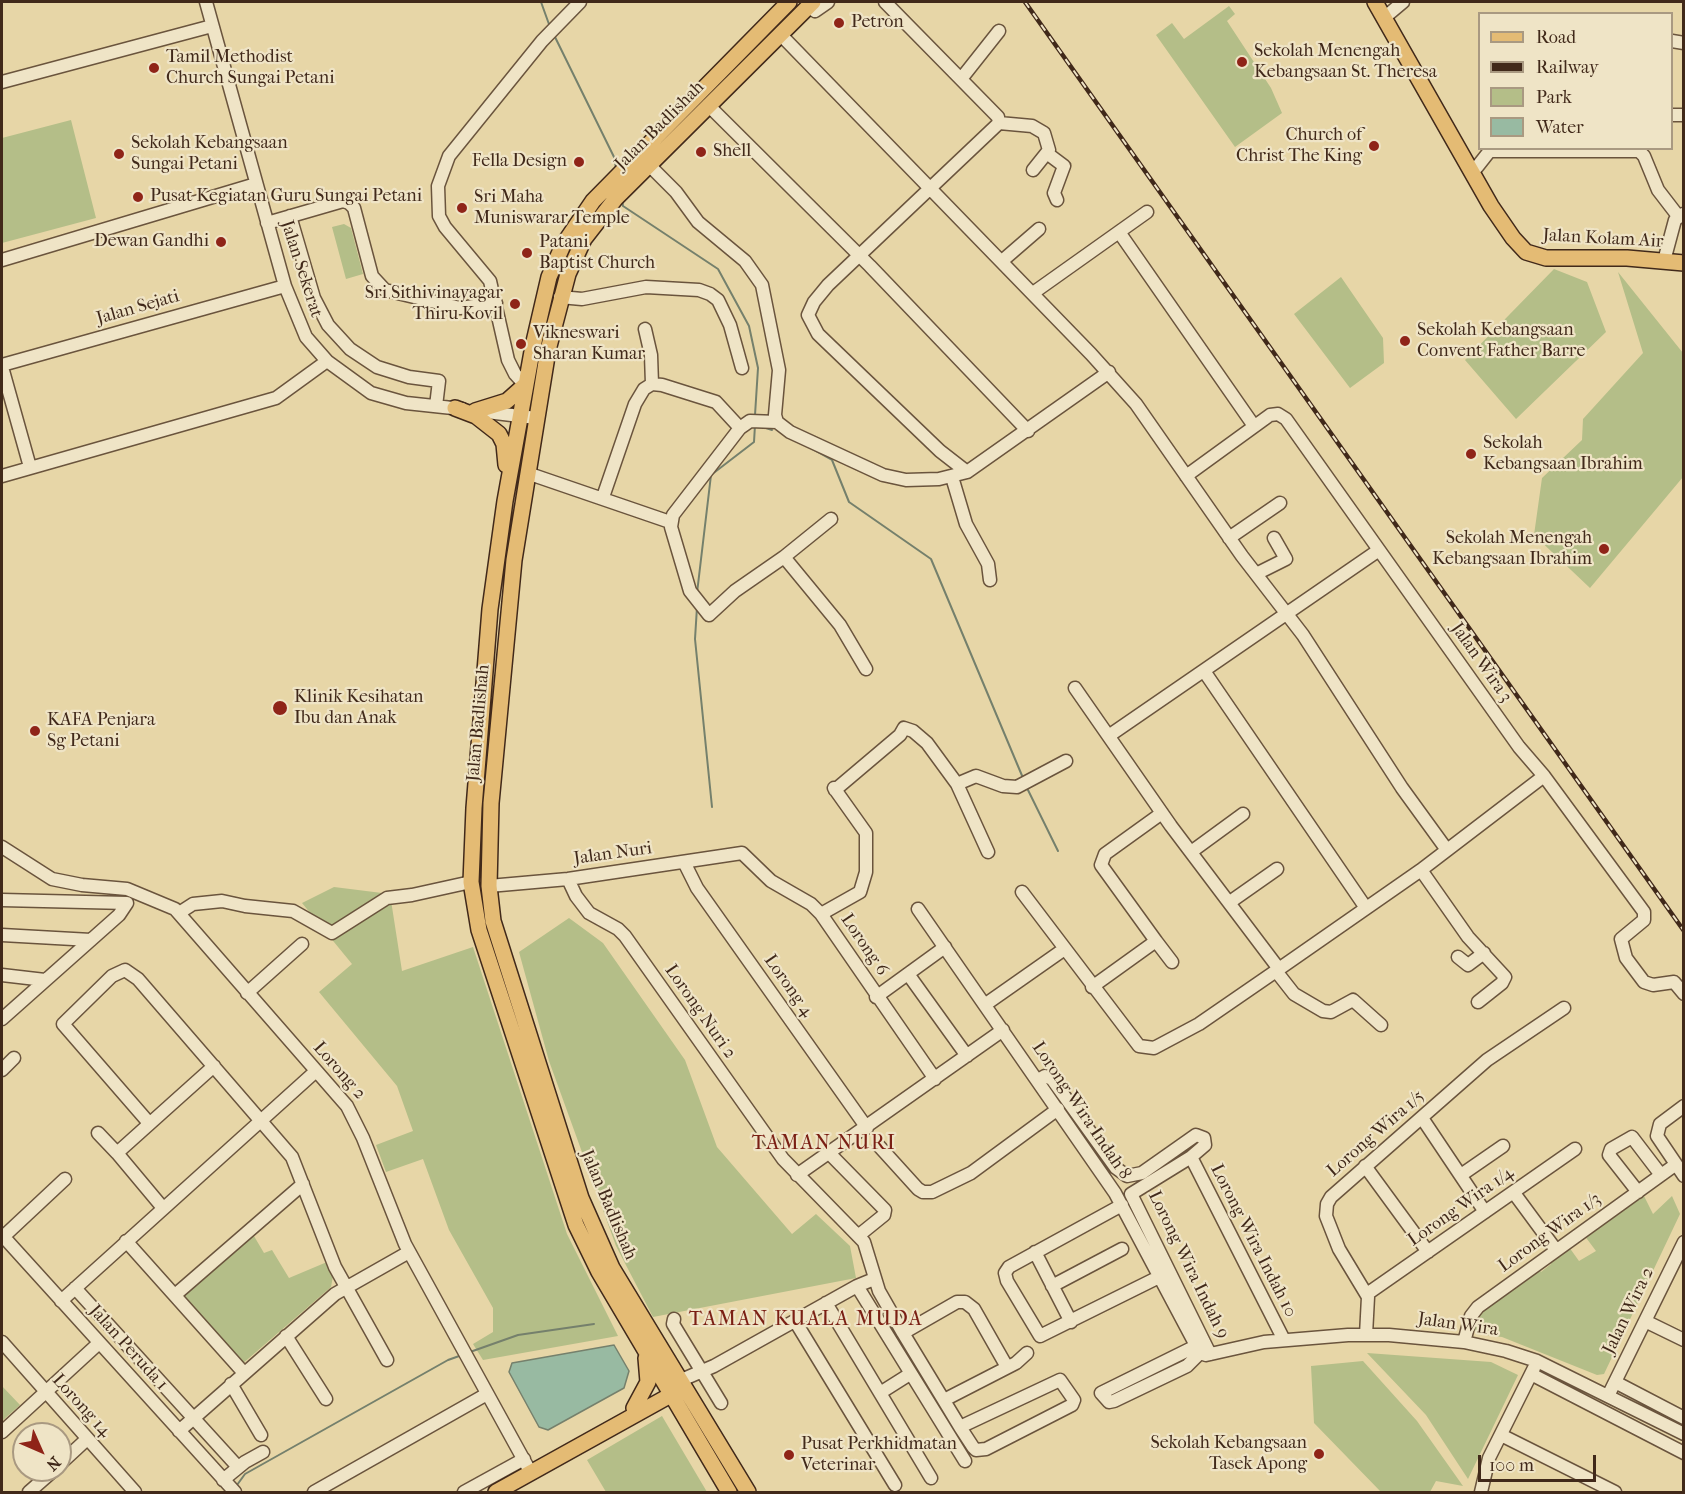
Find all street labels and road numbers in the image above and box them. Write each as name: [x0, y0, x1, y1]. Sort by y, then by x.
street label: Jalan Badlishah: [611, 77, 709, 175]
street label: Jalan Sekerat: [275, 218, 327, 320]
street label: Jalan Kolam Air: [1542, 225, 1664, 253]
street label: Jalan Sejati: [94, 286, 182, 330]
street label: Jalan Wira 3: [1446, 619, 1516, 707]
street label: Jalan Badlishah: [463, 664, 495, 782]
street label: Jalan Nuri: [572, 838, 654, 870]
street label: Lorong 6: [835, 910, 893, 980]
street label: Lorong 4: [759, 951, 817, 1021]
street label: Lorong Nuri 2: [660, 961, 740, 1063]
street label: Lorong 2: [308, 1038, 370, 1104]
street label: Lorong Wira Indah 8: [1027, 1038, 1135, 1184]
street label: Lorong Wira 1/5: [1323, 1086, 1429, 1182]
street label: Jalan Badlishah: [575, 1147, 641, 1263]
street label: Lorong Wira Indah 10: [1205, 1161, 1301, 1321]
street label: Lorong Wira 1/4: [1404, 1163, 1518, 1251]
street label: Lorong Wira Indah 9: [1143, 1187, 1233, 1343]
street label: Lorong Wira 1/3: [1495, 1189, 1605, 1277]
street label: Jalan Wira 2: [1599, 1264, 1659, 1358]
street label: Jalan Peruda 1: [84, 1301, 172, 1395]
street label: Jalan Wira: [1416, 1309, 1500, 1341]
street label: Lorong 14: [47, 1370, 115, 1442]

